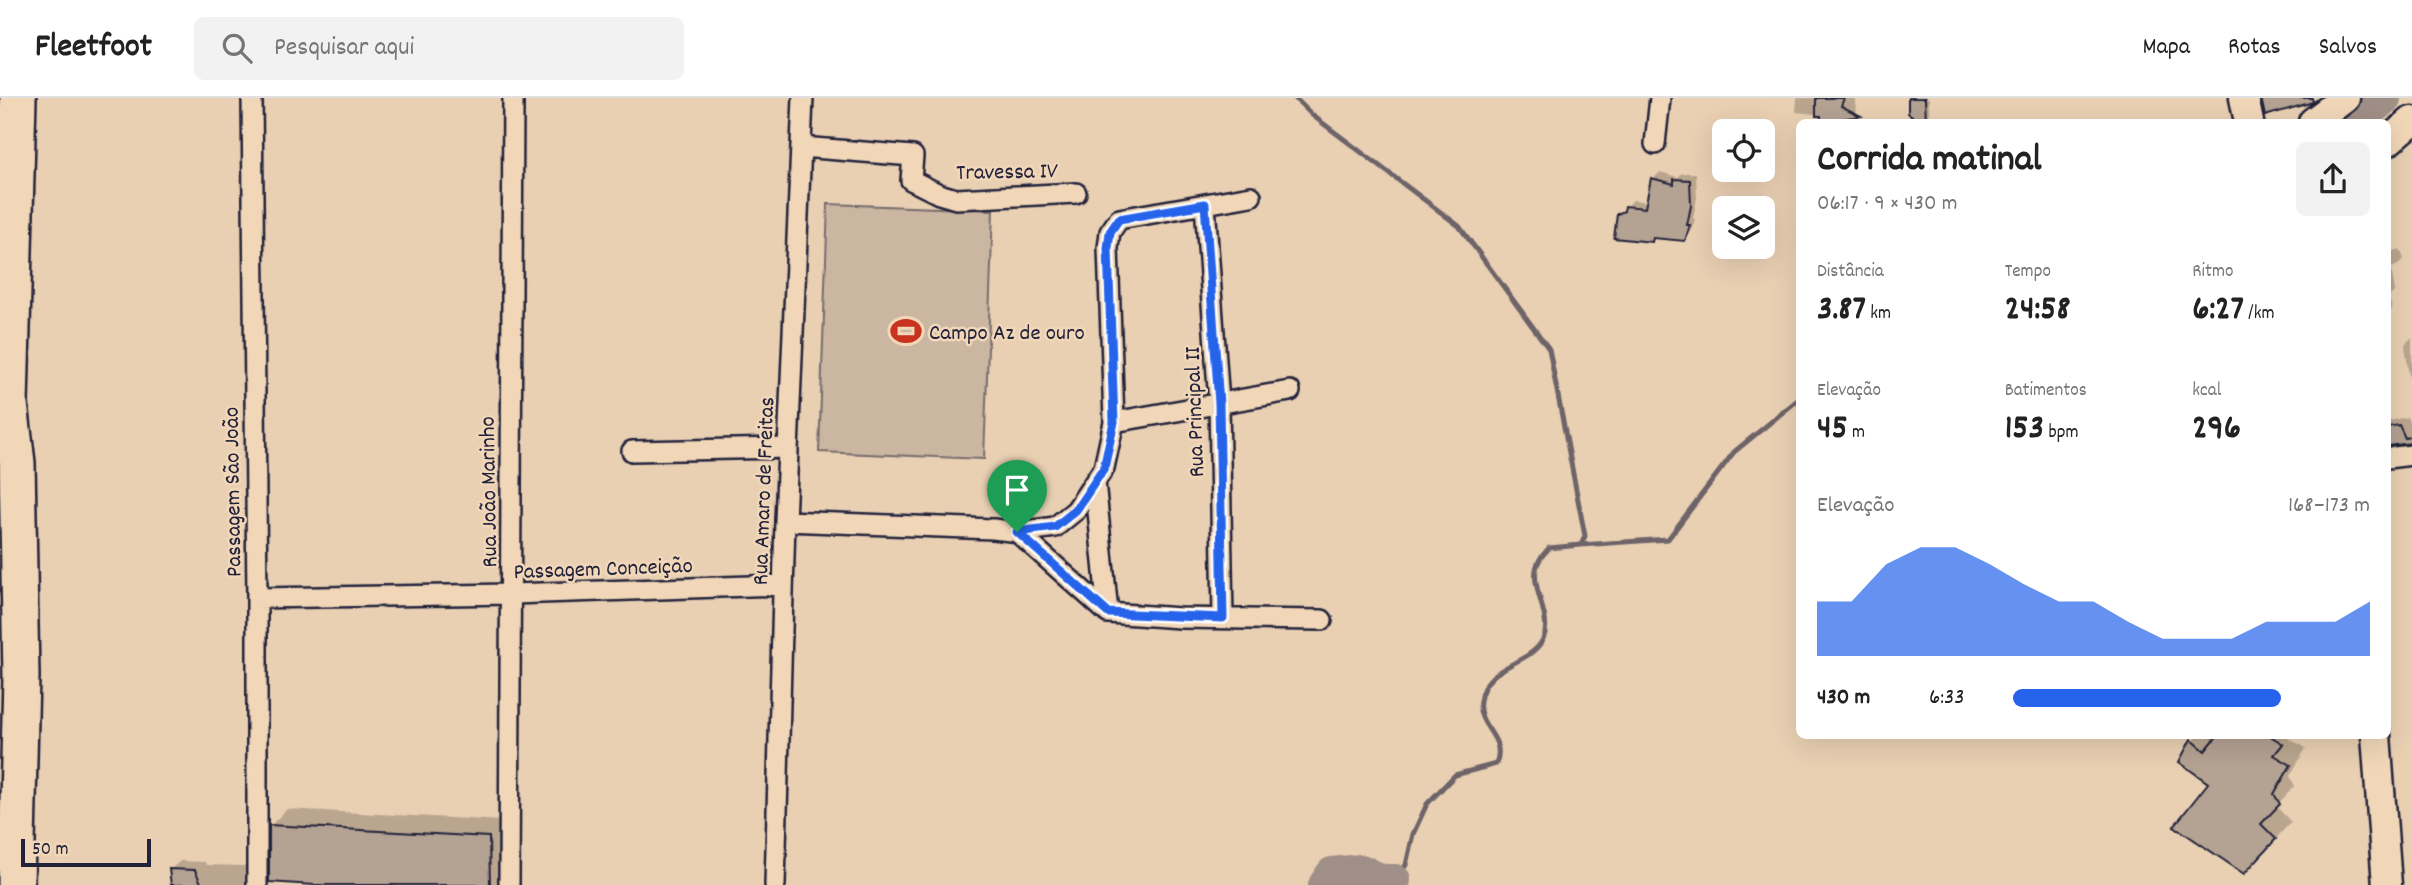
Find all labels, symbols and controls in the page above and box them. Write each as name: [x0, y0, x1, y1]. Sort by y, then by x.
search box: [194, 17, 684, 80]
text: Fleetfoot: [35, 25, 152, 72]
icon: search: [218, 29, 256, 67]
text: Pesquisar aqui: [274, 30, 414, 67]
text: Mapa: [2142, 31, 2190, 65]
text: Rotas: [2228, 31, 2281, 65]
text: Salvos: [2319, 31, 2377, 65]
map controls: [1712, 119, 1775, 259]
button: locate: [1712, 119, 1775, 182]
text: Corrida matinal: [1817, 134, 2042, 189]
button: share: [2296, 142, 2370, 216]
street label: Travessa IV: [956, 156, 1058, 191]
text: 06:17 · 9 × 430 m: [1817, 188, 1958, 221]
button: layers: [1712, 196, 1775, 259]
text: Distância: [1817, 259, 1884, 286]
text: Tempo: [2005, 259, 2051, 286]
text: Ritmo: [2192, 259, 2234, 286]
text: 3.87: [1817, 286, 1866, 336]
text: 24:58: [2005, 286, 2071, 336]
text: 6:27: [2192, 286, 2244, 336]
text: km: [1866, 301, 1891, 328]
text: /km: [2244, 301, 2275, 328]
sports icon: Campo Az de ouro: [889, 314, 923, 348]
place label: Campo Az de ouro: [929, 318, 1085, 351]
street label: Rua Principal II: [1178, 346, 1215, 478]
text: Elevação: [1817, 378, 1881, 405]
text: Batimentos: [2005, 378, 2087, 405]
text: kcal: [2192, 378, 2221, 405]
street label: Rua Amaro de Freitas: [746, 396, 785, 586]
text: 45: [1817, 405, 1848, 455]
text: 153: [2005, 405, 2044, 455]
text: 296: [2192, 405, 2241, 455]
street label: Passagem São João: [217, 407, 252, 577]
street label: Rua João Marinho: [473, 416, 508, 568]
text: m: [1848, 420, 1865, 447]
text: bpm: [2044, 420, 2078, 447]
pin: [987, 460, 1047, 532]
icon: arrive: [998, 471, 1036, 509]
text: Elevação: [1817, 490, 1894, 523]
text: 168–173 m: [2288, 490, 2370, 523]
street label: Passagem Conceição: [513, 551, 693, 590]
text: 430 m: [1817, 682, 1870, 715]
text: 6:33: [1929, 682, 1965, 715]
scale bar: [21, 836, 150, 868]
text: 50 m: [32, 837, 69, 864]

